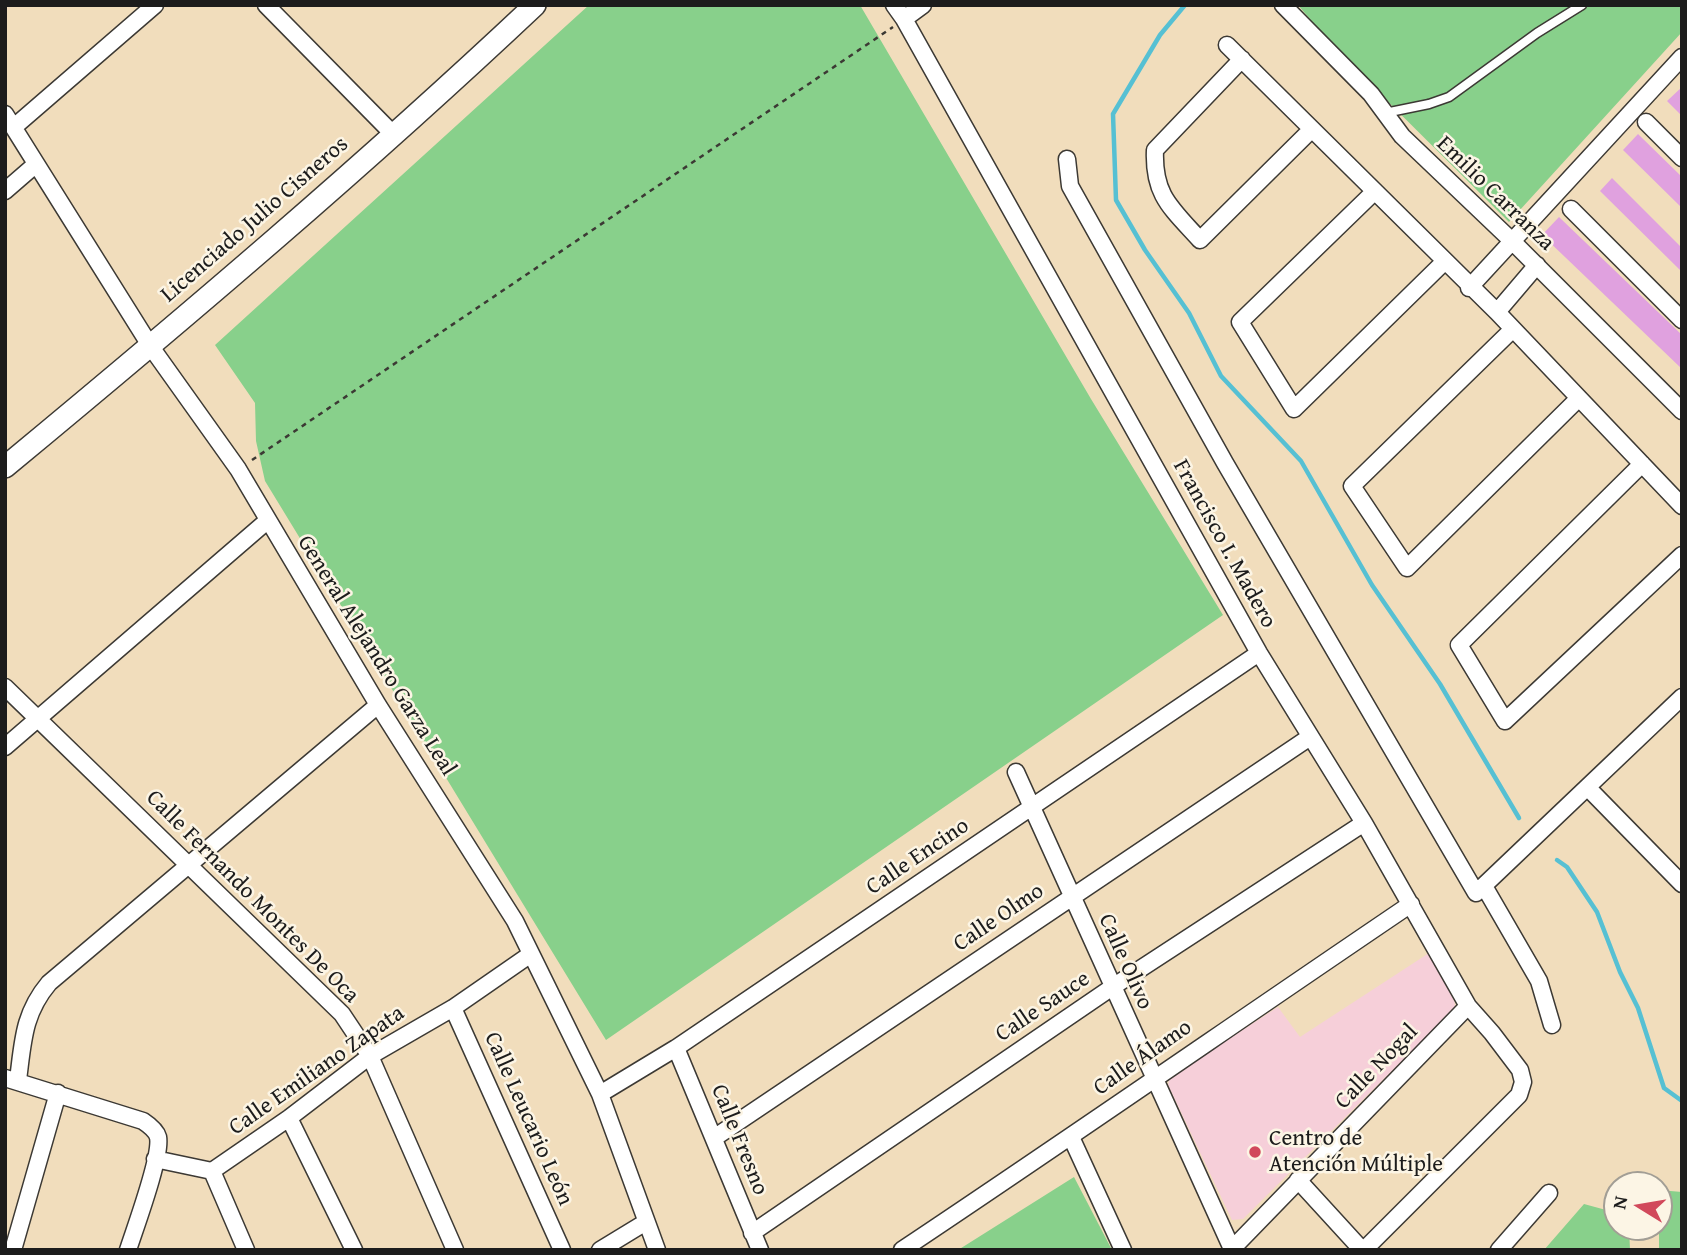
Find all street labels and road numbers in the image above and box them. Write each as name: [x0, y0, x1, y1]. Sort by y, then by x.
street label: Licenciado Julio Cisneros: [156, 131, 354, 309]
street label: Emilio Carranza: [1430, 131, 1560, 257]
street label: Francisco I. Madero: [1166, 455, 1282, 633]
street label: General Alejandro Garza Leal: [291, 531, 461, 781]
street label: Calle Fernando Montes De Oca: [140, 785, 364, 1009]
street label: Calle Encino: [861, 813, 975, 901]
street label: Calle Olmo: [949, 878, 1049, 958]
street label: Calle Olivo: [1092, 910, 1158, 1014]
street label: Calle Sauce: [991, 965, 1095, 1049]
street label: Calle Emiliano Zapata: [224, 1000, 410, 1142]
street label: Calle Álamo: [1088, 1014, 1198, 1102]
street label: Calle Nogal: [1330, 1019, 1424, 1115]
street label: Calle Leucario León: [477, 1028, 579, 1210]
street label: Calle Fresno: [704, 1081, 774, 1199]

